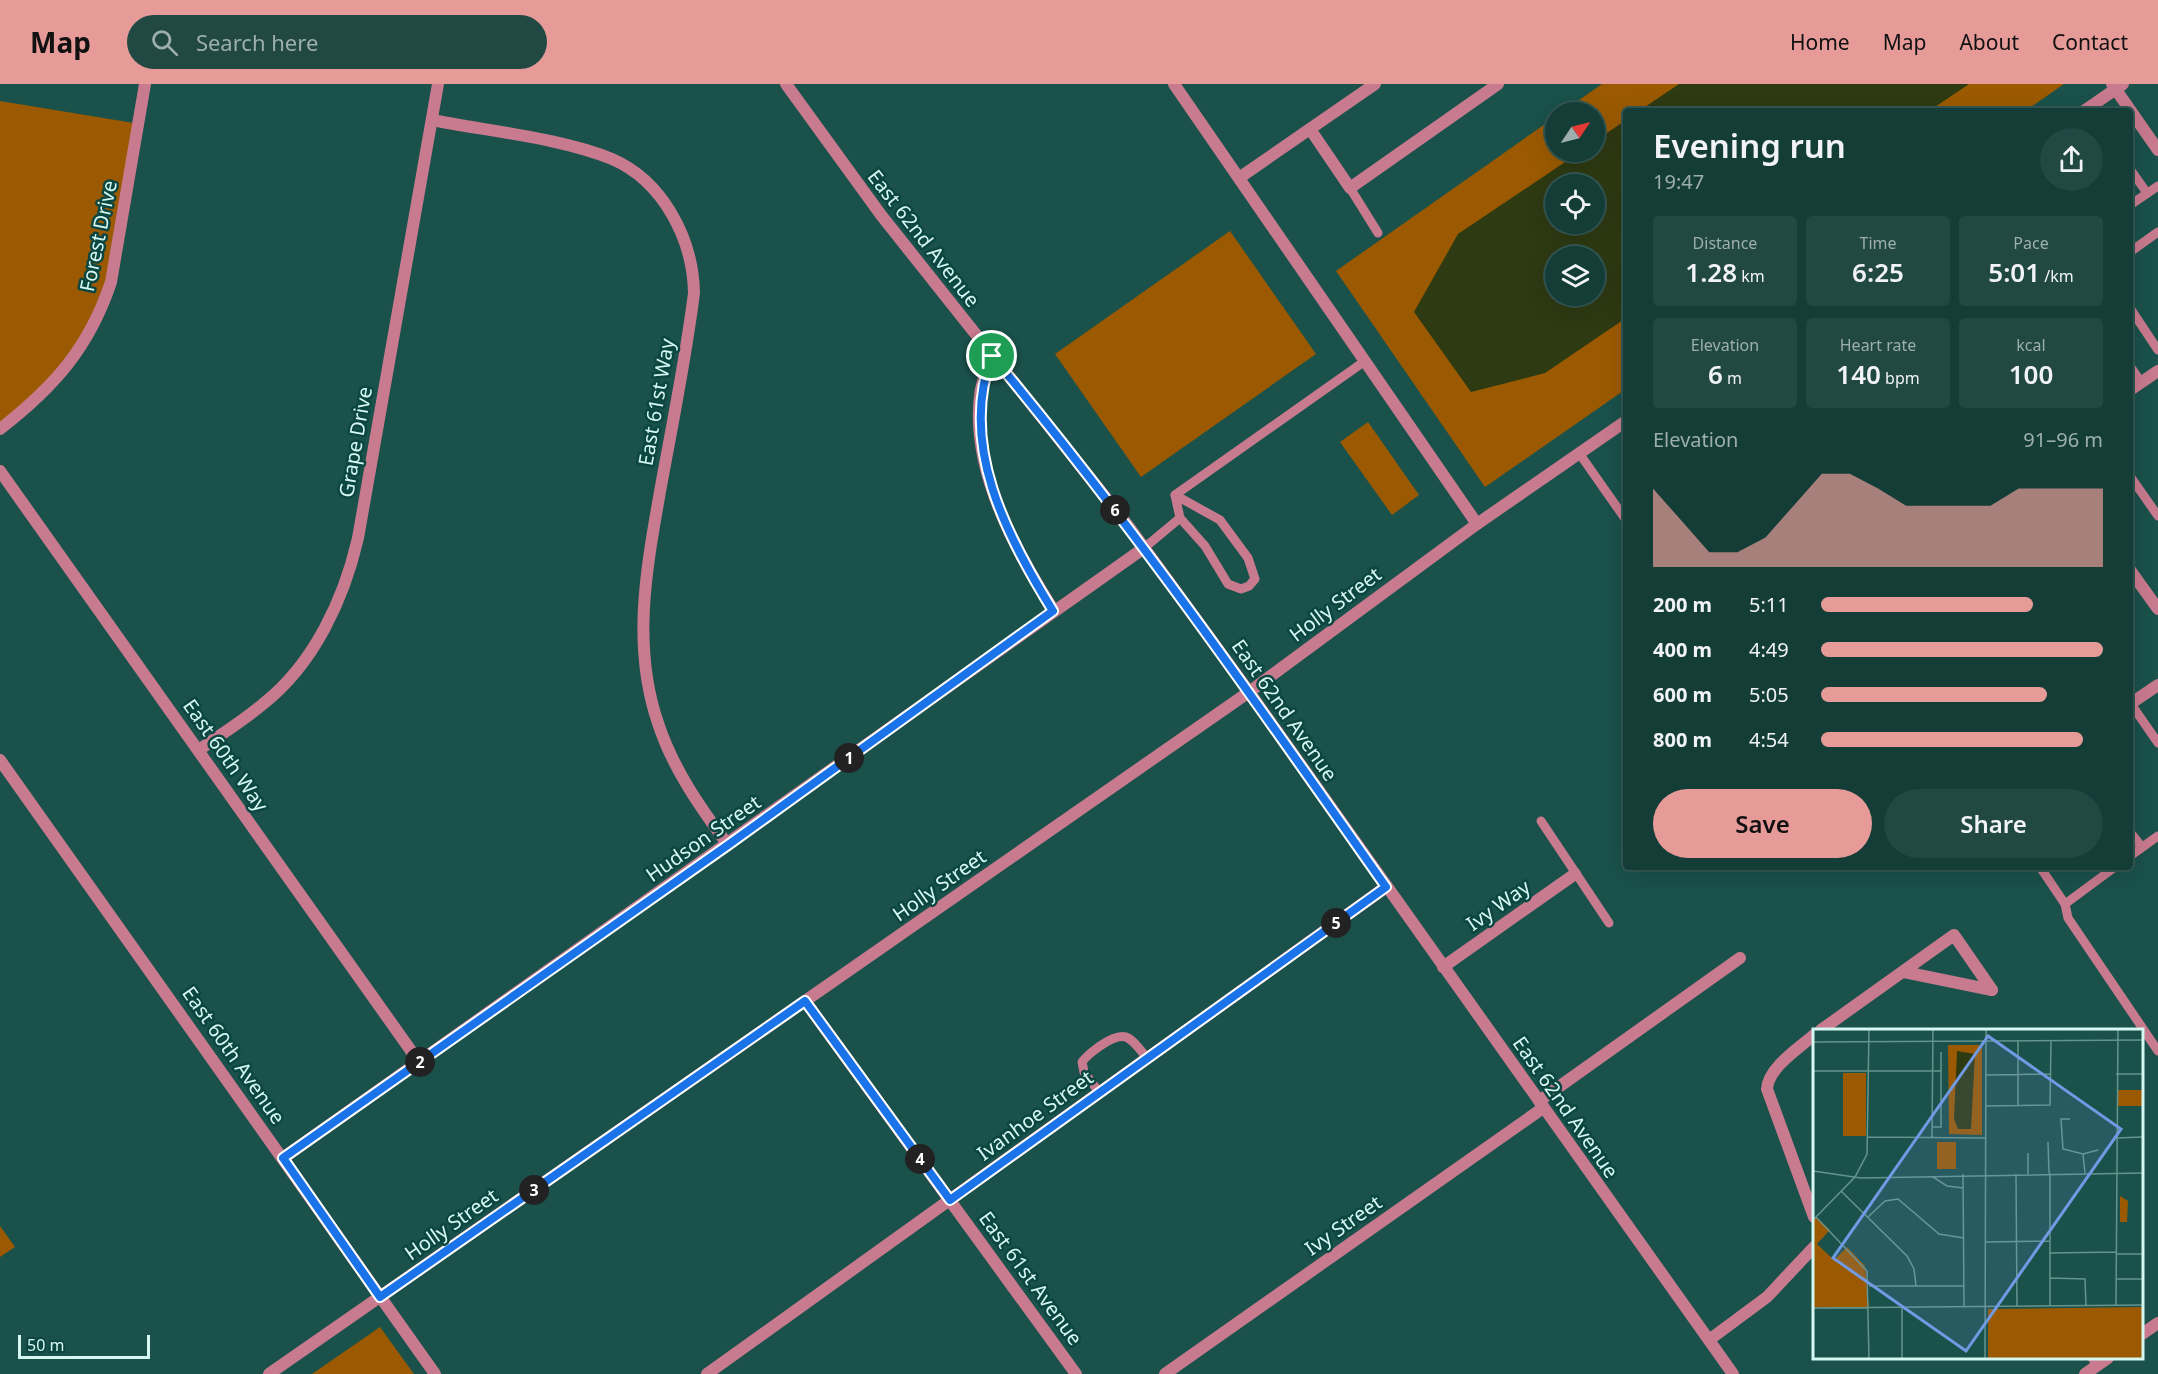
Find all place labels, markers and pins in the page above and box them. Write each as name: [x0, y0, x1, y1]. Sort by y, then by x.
pin: [966, 330, 1017, 381]
pin: 6: [1100, 495, 1130, 525]
pin: 1: [834, 743, 864, 773]
pin: 5: [1321, 908, 1351, 938]
pin: 2: [405, 1047, 435, 1077]
pin: 4: [905, 1144, 935, 1174]
pin: 3: [519, 1175, 549, 1205]

